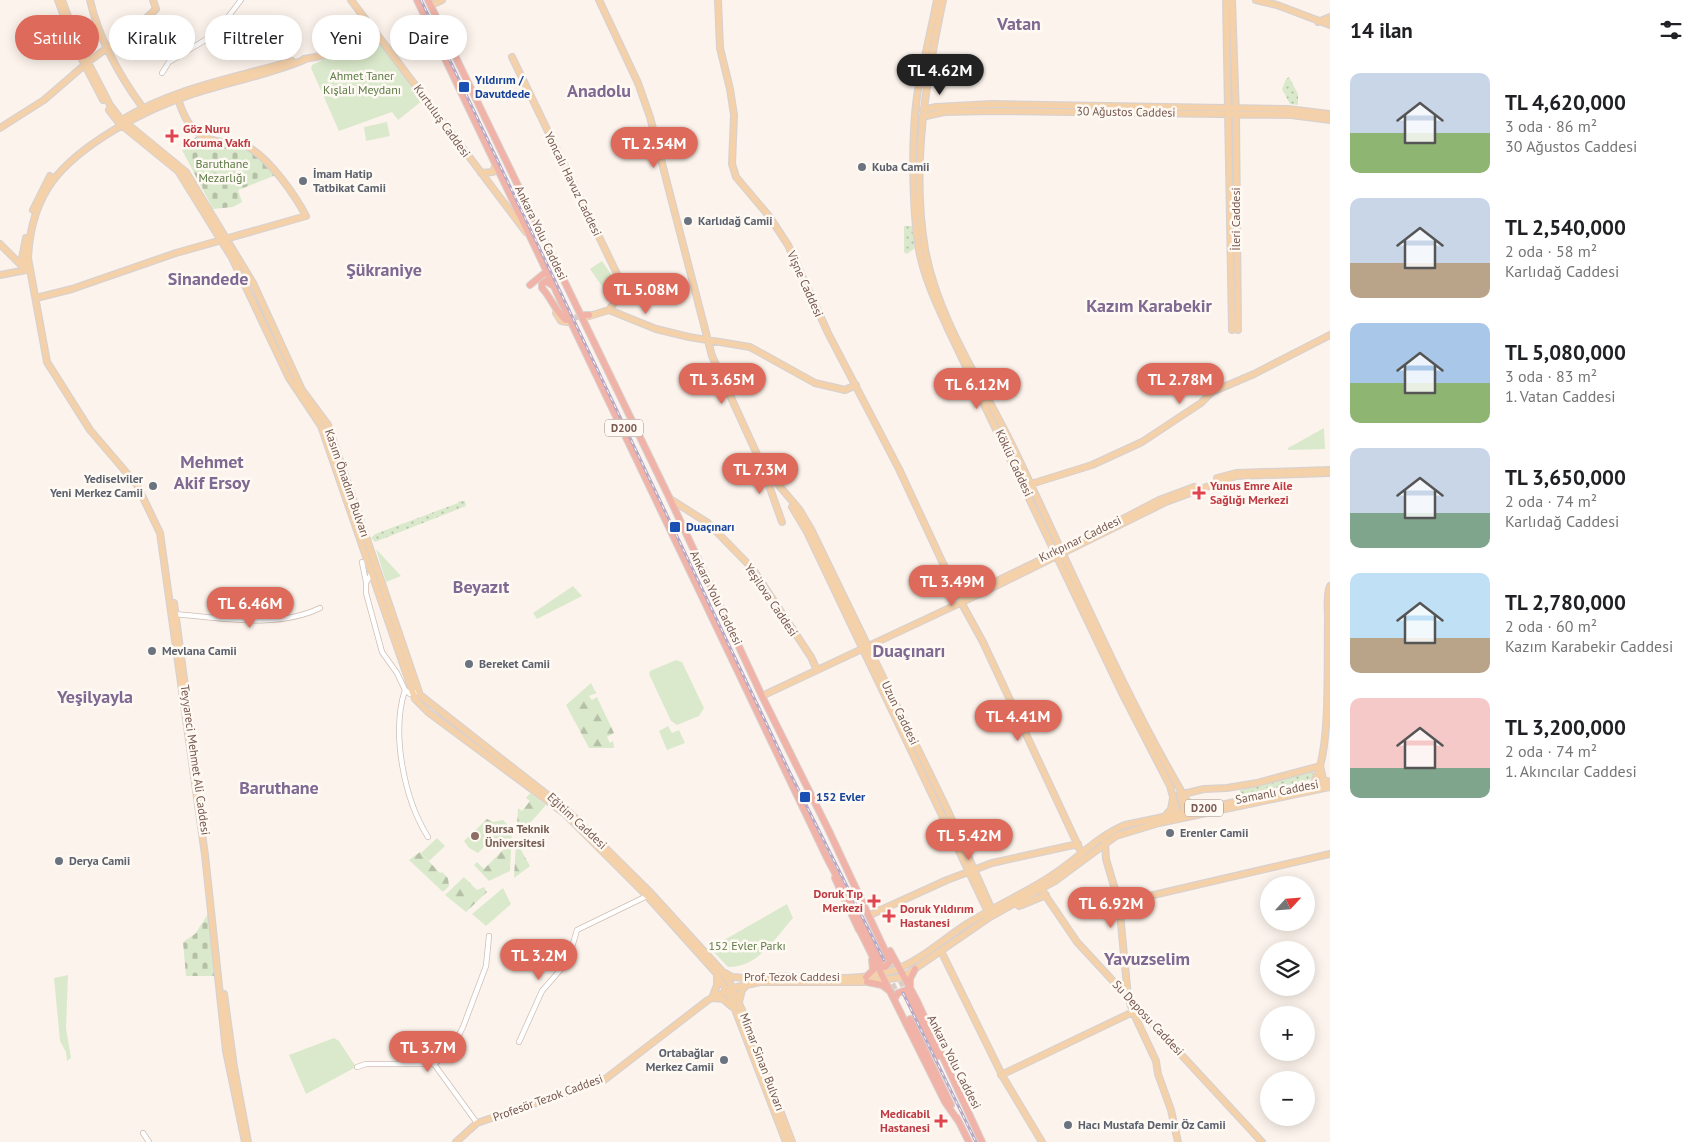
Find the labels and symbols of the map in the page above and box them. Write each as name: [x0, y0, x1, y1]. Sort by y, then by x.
district label: Vatan: [996, 12, 1041, 35]
pin: TL 4.62M: [888, 54, 992, 96]
park label: Ahmet Taner Kışlalı Meydanı: [323, 68, 401, 97]
place label: Yıldırım / Davutdede: [474, 72, 530, 101]
district label: Anadolu: [567, 79, 631, 102]
marker: Yıldırım / Davutdede: [457, 80, 471, 94]
street label: Kurtuluş Caddesi: [411, 81, 474, 160]
street label: 30 Ağustos Caddesi: [1076, 103, 1176, 120]
place label: Göz Nuru Koruma Vakfı: [183, 121, 251, 150]
pin: TL 2.54M: [602, 126, 706, 169]
marker: Göz Nuru Koruma Vakfı: [165, 129, 179, 143]
street label: Yoncalı Havuz Caddesi: [542, 129, 605, 238]
park label: Baruthane Mezarlığı: [196, 156, 248, 185]
place label: Kuba Camii: [872, 159, 930, 174]
marker: Kuba Camii: [856, 161, 868, 173]
place label: İmam Hatip Tatbikat Camii: [313, 166, 386, 195]
marker: İmam Hatip Tatbikat Camii: [297, 175, 309, 187]
street label: Ankara Yolu Caddesi: [512, 183, 571, 283]
street label: İleri Caddesi: [1228, 187, 1243, 251]
place label: Karlıdağ Camii: [698, 213, 773, 228]
marker: Karlıdağ Camii: [682, 215, 694, 227]
street label: Vişne Caddesi: [784, 247, 827, 319]
district label: Şükraniye: [346, 258, 422, 281]
district label: Sinandede: [168, 267, 248, 290]
pin: TL 5.08M: [594, 272, 698, 315]
district label: Kazım Karabekir: [1086, 294, 1212, 317]
pin: TL 3.65M: [670, 362, 774, 405]
pin: TL 2.78M: [1128, 362, 1232, 405]
pin: TL 6.12M: [925, 368, 1029, 410]
road number: D200: [605, 419, 643, 436]
street label: Kasım Önadım Bulvarı: [322, 427, 373, 539]
street label: Köklü Caddesi: [992, 427, 1036, 499]
district label: Mehmet Akif Ersoy: [174, 450, 251, 494]
pin: TL 7.3M: [714, 452, 806, 495]
place label: Yediselviler Yeni Merkez Camii: [49, 471, 144, 500]
place label: Yunus Emre Aile Sağlığı Merkezi: [1209, 478, 1293, 507]
marker: Yediselviler Yeni Merkez Camii: [147, 480, 159, 492]
marker: Yunus Emre Aile Sağlığı Merkezi: [1192, 486, 1206, 500]
street label: Kırkpınar Caddesi: [1036, 512, 1123, 565]
place label: Duaçınarı: [686, 519, 735, 534]
marker: Duaçınarı: [668, 520, 682, 534]
street label: Ankara Yolu Caddesi: [687, 548, 746, 648]
street label: Yeşilova Caddesi: [742, 560, 801, 639]
pin: TL 3.49M: [900, 564, 1004, 607]
district label: Beyazıt: [453, 575, 510, 598]
pin: TL 6.46M: [198, 586, 302, 629]
district label: Duaçınarı: [873, 639, 945, 662]
place label: Mevlana Camii: [162, 643, 237, 658]
marker: Mevlana Camii: [146, 645, 158, 657]
place label: Bereket Camii: [479, 656, 550, 671]
marker: Bereket Camii: [463, 658, 475, 670]
street label: Uzun Caddesi: [879, 678, 922, 747]
street label: Teyyareci Mehmet Ali Caddesi: [178, 684, 213, 836]
district label: Yeşilyayla: [56, 685, 133, 708]
pin: TL 4.41M: [966, 700, 1070, 742]
district label: Baruthane: [239, 776, 319, 799]
street label: Samanlı Caddesi: [1234, 776, 1320, 807]
street label: Eğitim Caddesi: [544, 789, 610, 852]
place label: 152 Evler: [816, 789, 866, 804]
marker: 152 Evler: [798, 790, 812, 804]
road number: D200: [1185, 800, 1223, 816]
pin: TL 5.42M: [917, 818, 1021, 861]
place label: Bursa Teknik Üniversitesi: [485, 821, 549, 850]
place label: Erenler Camii: [1180, 825, 1248, 840]
marker: Erenler Camii: [1164, 827, 1176, 839]
marker: Bursa Teknik Üniversitesi: [469, 830, 481, 842]
place label: Derya Camii: [69, 853, 130, 868]
marker: Derya Camii: [53, 855, 65, 867]
north arrow: [1260, 876, 1315, 931]
place label: Doruk Tıp Merkezi: [813, 886, 864, 915]
pin: TL 6.92M: [1059, 886, 1163, 929]
marker: Doruk Tıp Merkezi: [867, 894, 881, 908]
place label: Doruk Yıldırım Hastanesi: [900, 901, 974, 930]
marker: Doruk Yıldırım Hastanesi: [882, 909, 896, 923]
pin: TL 3.2M: [493, 938, 585, 981]
park label: 152 Evler Parkı: [708, 938, 786, 953]
district label: Yavuzselim: [1103, 947, 1190, 970]
street label: Prof. Tezok Caddesi: [744, 969, 840, 984]
street label: Su Deposu Caddesi: [1110, 977, 1187, 1058]
street label: Mimar Sinan Bulvarı: [737, 1011, 788, 1113]
street label: Ankara Yolu Caddesi: [924, 1012, 985, 1111]
pin: TL 3.7M: [382, 1030, 474, 1073]
place label: Ortabağlar Merkez Camii: [646, 1045, 715, 1074]
marker: Ortabağlar Merkez Camii: [718, 1054, 730, 1066]
street label: Profesör Tezok Caddesi: [491, 1071, 605, 1124]
place label: Medicabil Hastanesi: [880, 1106, 930, 1135]
marker: Medicabil Hastanesi: [934, 1114, 948, 1128]
place label: Hacı Mustafa Demir Öz Camii: [1078, 1117, 1226, 1132]
marker: Hacı Mustafa Demir Öz Camii: [1062, 1119, 1074, 1131]

